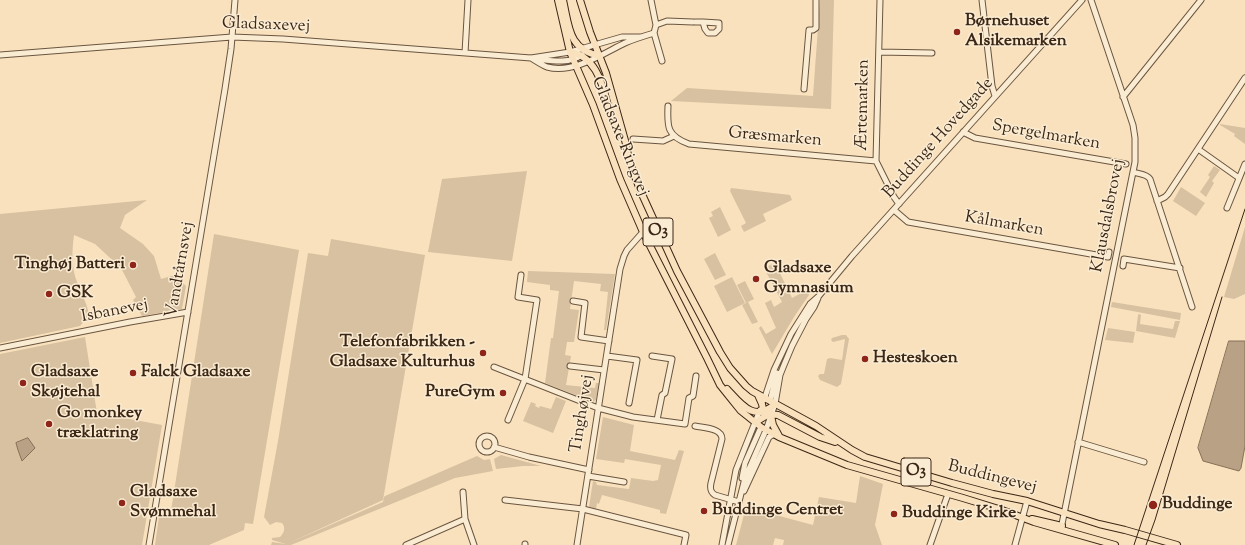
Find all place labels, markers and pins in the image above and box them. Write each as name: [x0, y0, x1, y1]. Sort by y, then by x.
place label: Børnehuset Alsikemarken: [965, 12, 1067, 52]
marker: Børnehuset Alsikemarken: [952, 27, 962, 37]
place label: Tinghøj Batteri: [14, 255, 125, 275]
place label: Gladsaxe Gymnasium: [764, 259, 854, 299]
marker: Tinghøj Batteri: [128, 260, 138, 270]
marker: Gladsaxe Gymnasium: [751, 274, 761, 284]
place label: GSK: [57, 284, 93, 304]
marker: GSK: [44, 289, 54, 299]
place label: Telefonfabrikken - Gladsaxe Kulturhus: [330, 333, 475, 373]
marker: Telefonfabrikken - Gladsaxe Kulturhus: [478, 348, 488, 358]
place label: Hesteskoen: [873, 349, 958, 369]
marker: Hesteskoen: [860, 354, 870, 364]
place label: Gladsaxe Skøjtehal: [31, 363, 100, 403]
place label: Falck Gladsaxe: [141, 363, 251, 383]
marker: Falck Gladsaxe: [128, 368, 138, 378]
marker: Gladsaxe Skøjtehal: [18, 378, 28, 388]
place label: PureGym: [425, 383, 495, 403]
marker: PureGym: [498, 388, 508, 398]
place label: Go monkey træklatring: [57, 404, 142, 444]
marker: Go monkey træklatring: [44, 419, 54, 429]
place label: Gladsaxe Svømmehal: [130, 483, 216, 523]
place label: Buddinge: [1162, 495, 1232, 515]
marker: Gladsaxe Svømmehal: [117, 498, 127, 508]
marker: Buddinge: [1147, 499, 1159, 511]
place label: Buddinge Centret: [712, 501, 843, 521]
place label: Buddinge Kirke: [902, 504, 1016, 524]
marker: Buddinge Centret: [699, 506, 709, 516]
marker: Buddinge Kirke: [889, 509, 899, 519]

